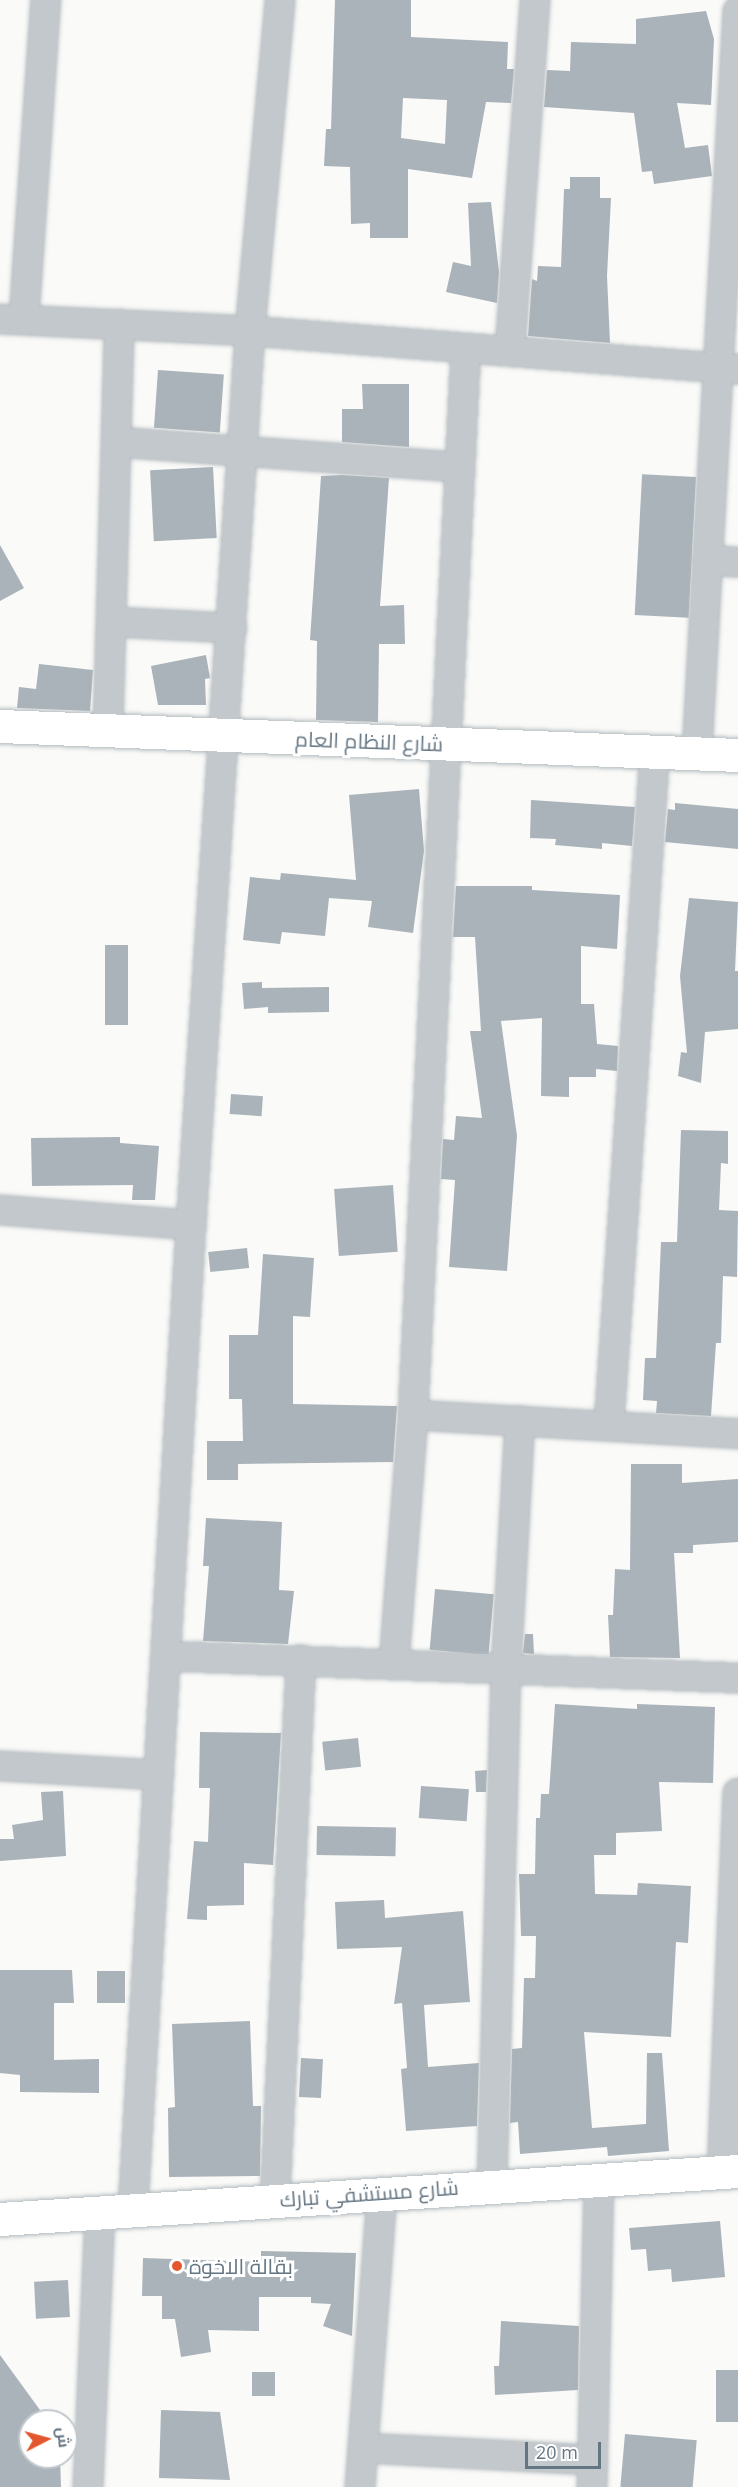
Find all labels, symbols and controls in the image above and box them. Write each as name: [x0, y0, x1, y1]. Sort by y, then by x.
street label: شارع النظام العام: [294, 726, 444, 756]
street label: شارع مستشفي تبارك: [279, 2174, 459, 2212]
place label: بقالة الاخوة: [189, 2253, 293, 2279]
marker: بقالة الاخوة: [170, 2259, 184, 2273]
north arrow: [18, 2409, 78, 2469]
text: ش: [52, 2426, 76, 2449]
scale bar: [528, 2430, 604, 2468]
text: 20 m: [536, 2440, 578, 2464]

